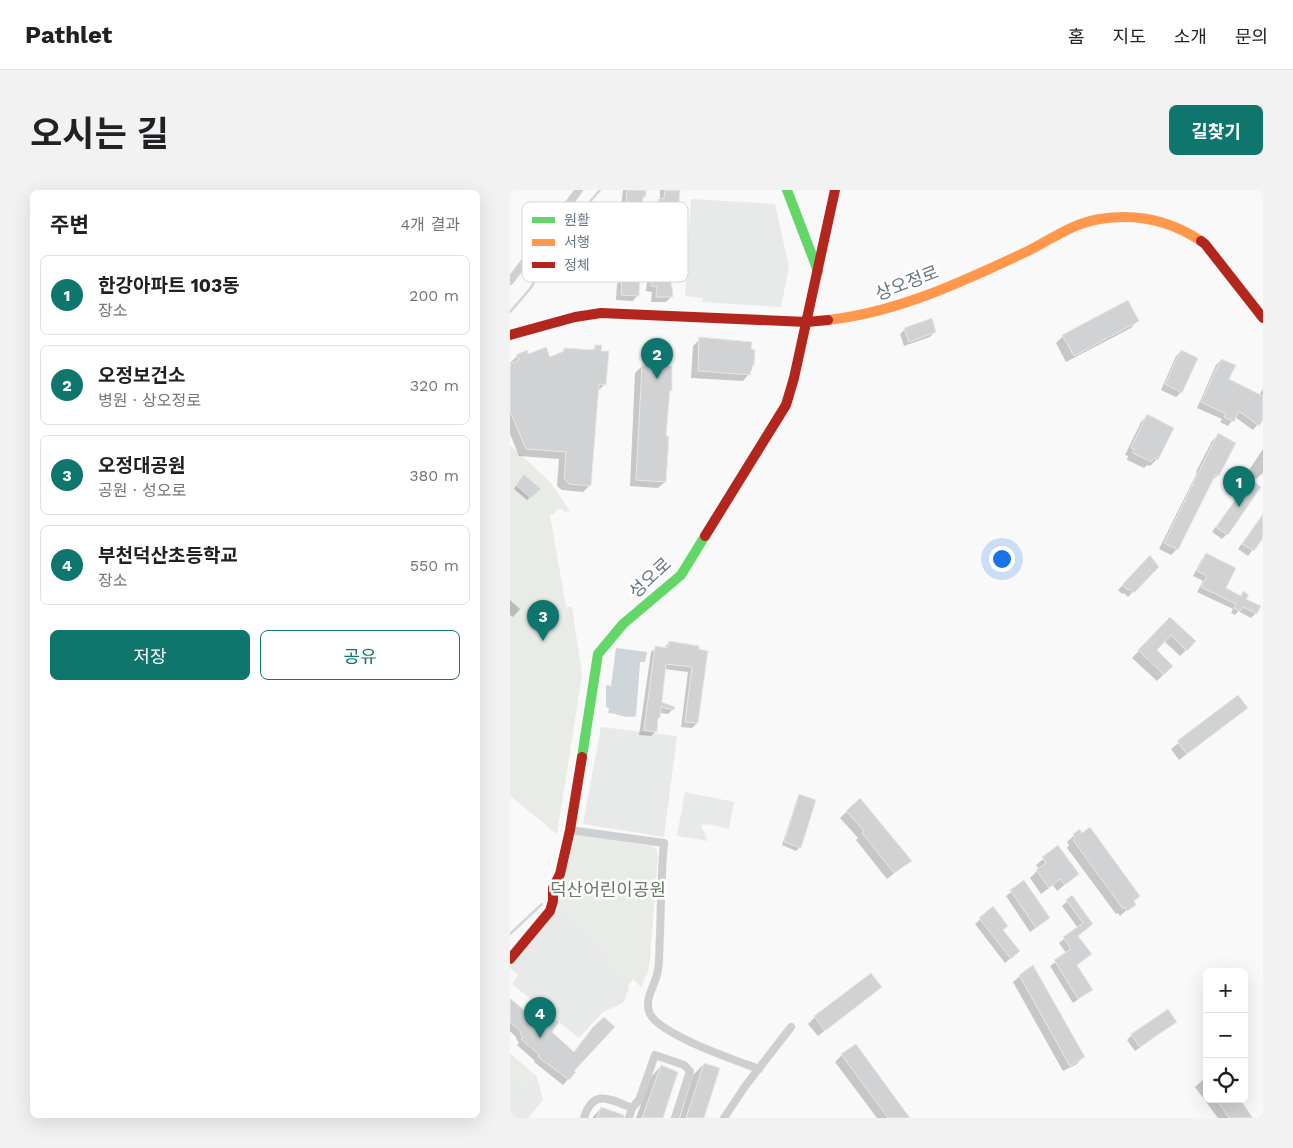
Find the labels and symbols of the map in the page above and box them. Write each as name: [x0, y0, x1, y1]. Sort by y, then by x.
legend: [522, 202, 688, 282]
text: 원활: [564, 212, 590, 228]
text: 서행: [564, 234, 590, 250]
text: 정체: [564, 257, 590, 273]
street label: 상오정로: [872, 261, 942, 304]
pin: 2: [641, 338, 673, 379]
pin: 1: [1223, 466, 1255, 507]
your location: [989, 546, 1015, 572]
street label: 성오로: [624, 553, 675, 602]
pin: 3: [527, 600, 559, 641]
park label: 덕산어린이공원: [550, 879, 666, 900]
pin: 4: [524, 997, 556, 1038]

